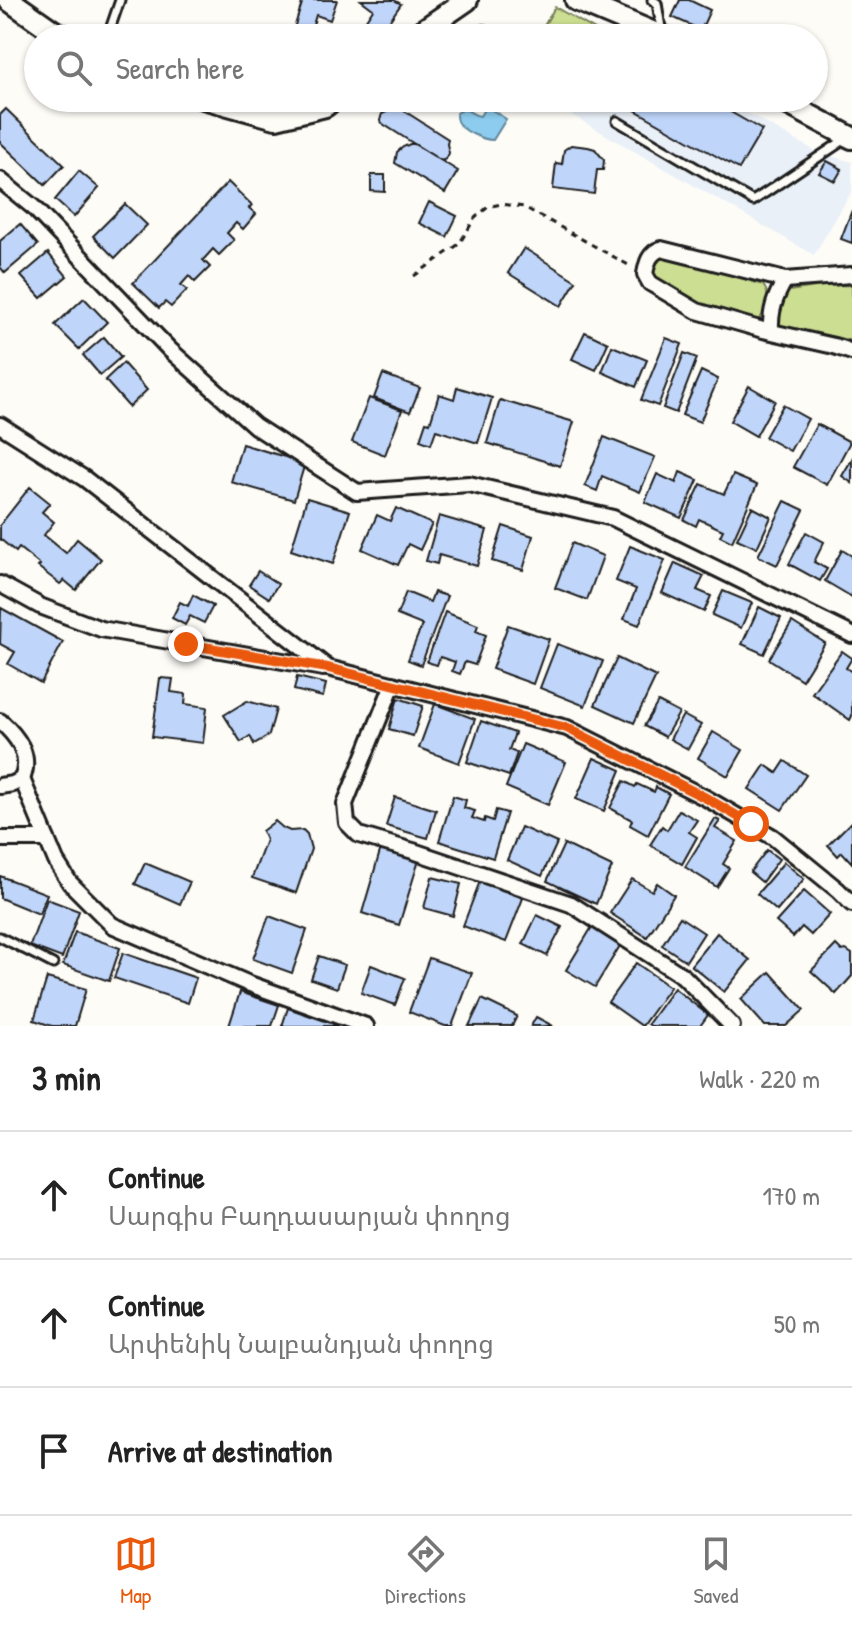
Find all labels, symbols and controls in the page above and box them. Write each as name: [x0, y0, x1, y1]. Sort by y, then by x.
search box: [24, 24, 828, 112]
icon: search: [52, 46, 96, 90]
text: Search here: [116, 48, 244, 88]
route end: [168, 626, 204, 662]
route start: [733, 806, 769, 842]
text: 3 min: [32, 1055, 101, 1101]
text: Walk · 220 m: [699, 1061, 820, 1096]
text: Continue: [108, 1157, 205, 1197]
icon: ahead: [32, 1173, 76, 1217]
text: 170 m: [762, 1178, 820, 1213]
text: Սարգիս Բաղդասարյան փողոց: [108, 1198, 511, 1233]
text: Continue: [108, 1285, 205, 1325]
icon: ahead: [32, 1301, 76, 1345]
text: 50 m: [774, 1306, 820, 1341]
text: Արփենիկ Նալբանդյան փողոց: [108, 1326, 494, 1361]
icon: arrive: [32, 1429, 76, 1473]
text: Arrive at destination: [108, 1431, 333, 1471]
tab: Map: [114, 1532, 158, 1610]
tab: Directions: [385, 1532, 466, 1610]
tab: Saved: [693, 1532, 738, 1610]

